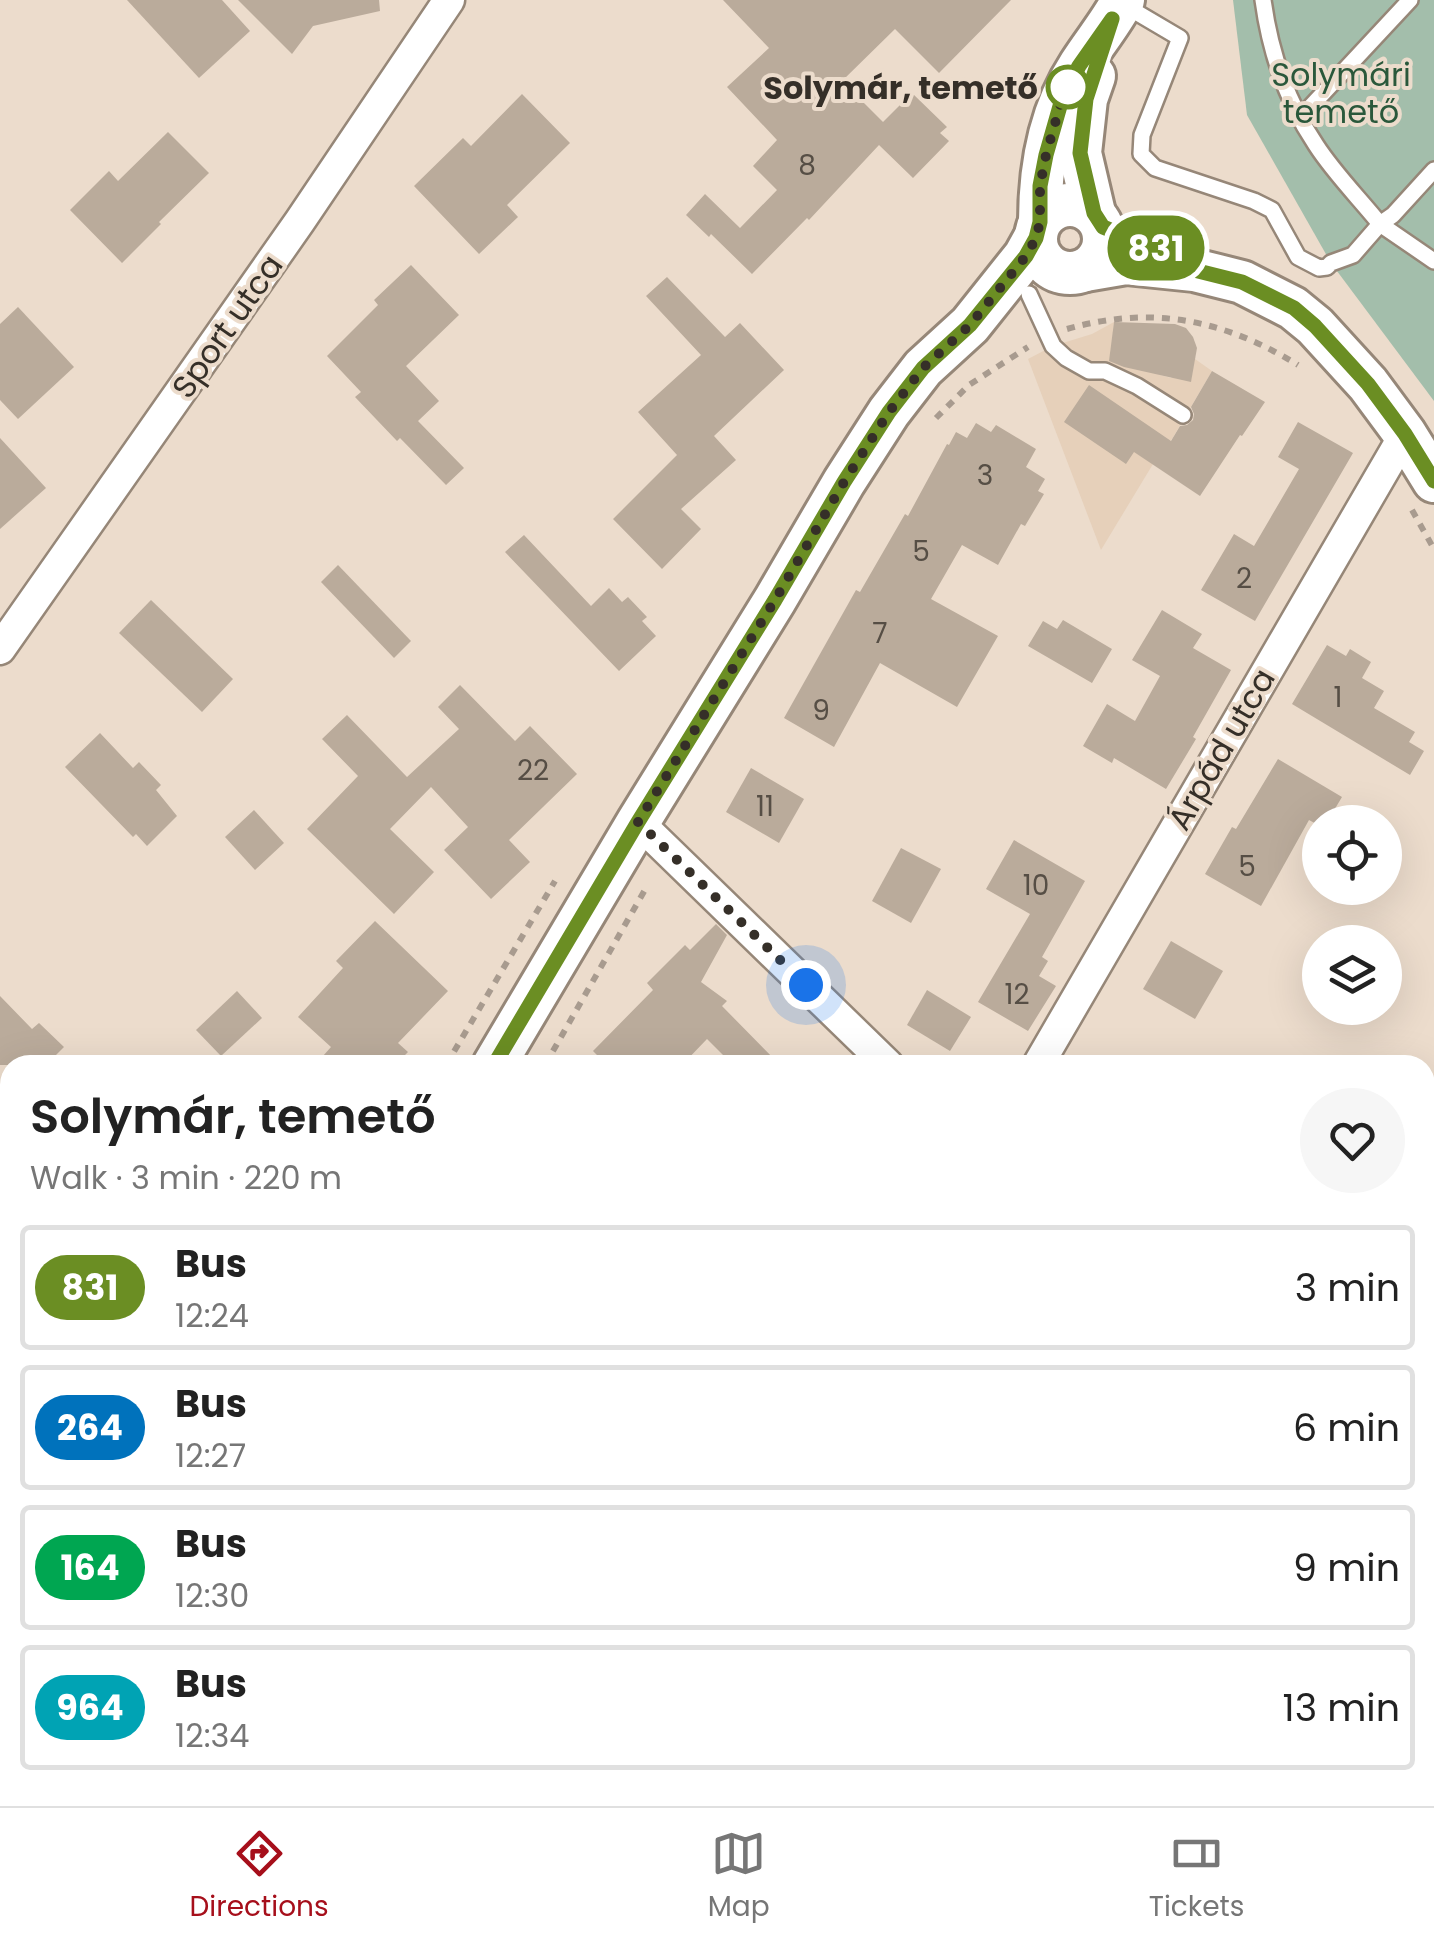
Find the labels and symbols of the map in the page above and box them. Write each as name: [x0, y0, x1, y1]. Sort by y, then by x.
park label: Solymári temető: [1271, 52, 1411, 134]
place label: Solymár, temető: [763, 65, 1038, 110]
marker: Solymár, temető: [1047, 66, 1089, 108]
house number: 8: [798, 146, 816, 185]
line badge: 831: [1098, 216, 1214, 280]
street label: Sport utca: [161, 245, 293, 407]
house number: 3: [977, 456, 993, 495]
house number: 5: [912, 532, 930, 571]
house number: 2: [1236, 559, 1252, 598]
house number: 7: [872, 614, 888, 653]
street label: Árpád utca: [1156, 660, 1286, 838]
house number: 1: [1334, 678, 1342, 717]
house number: 9: [812, 691, 830, 730]
house number: 22: [517, 751, 549, 790]
house number: 11: [756, 787, 774, 826]
house number: 5: [1238, 847, 1256, 886]
house number: 10: [1023, 866, 1049, 905]
your location: [781, 960, 831, 1010]
house number: 12: [1004, 975, 1030, 1014]

